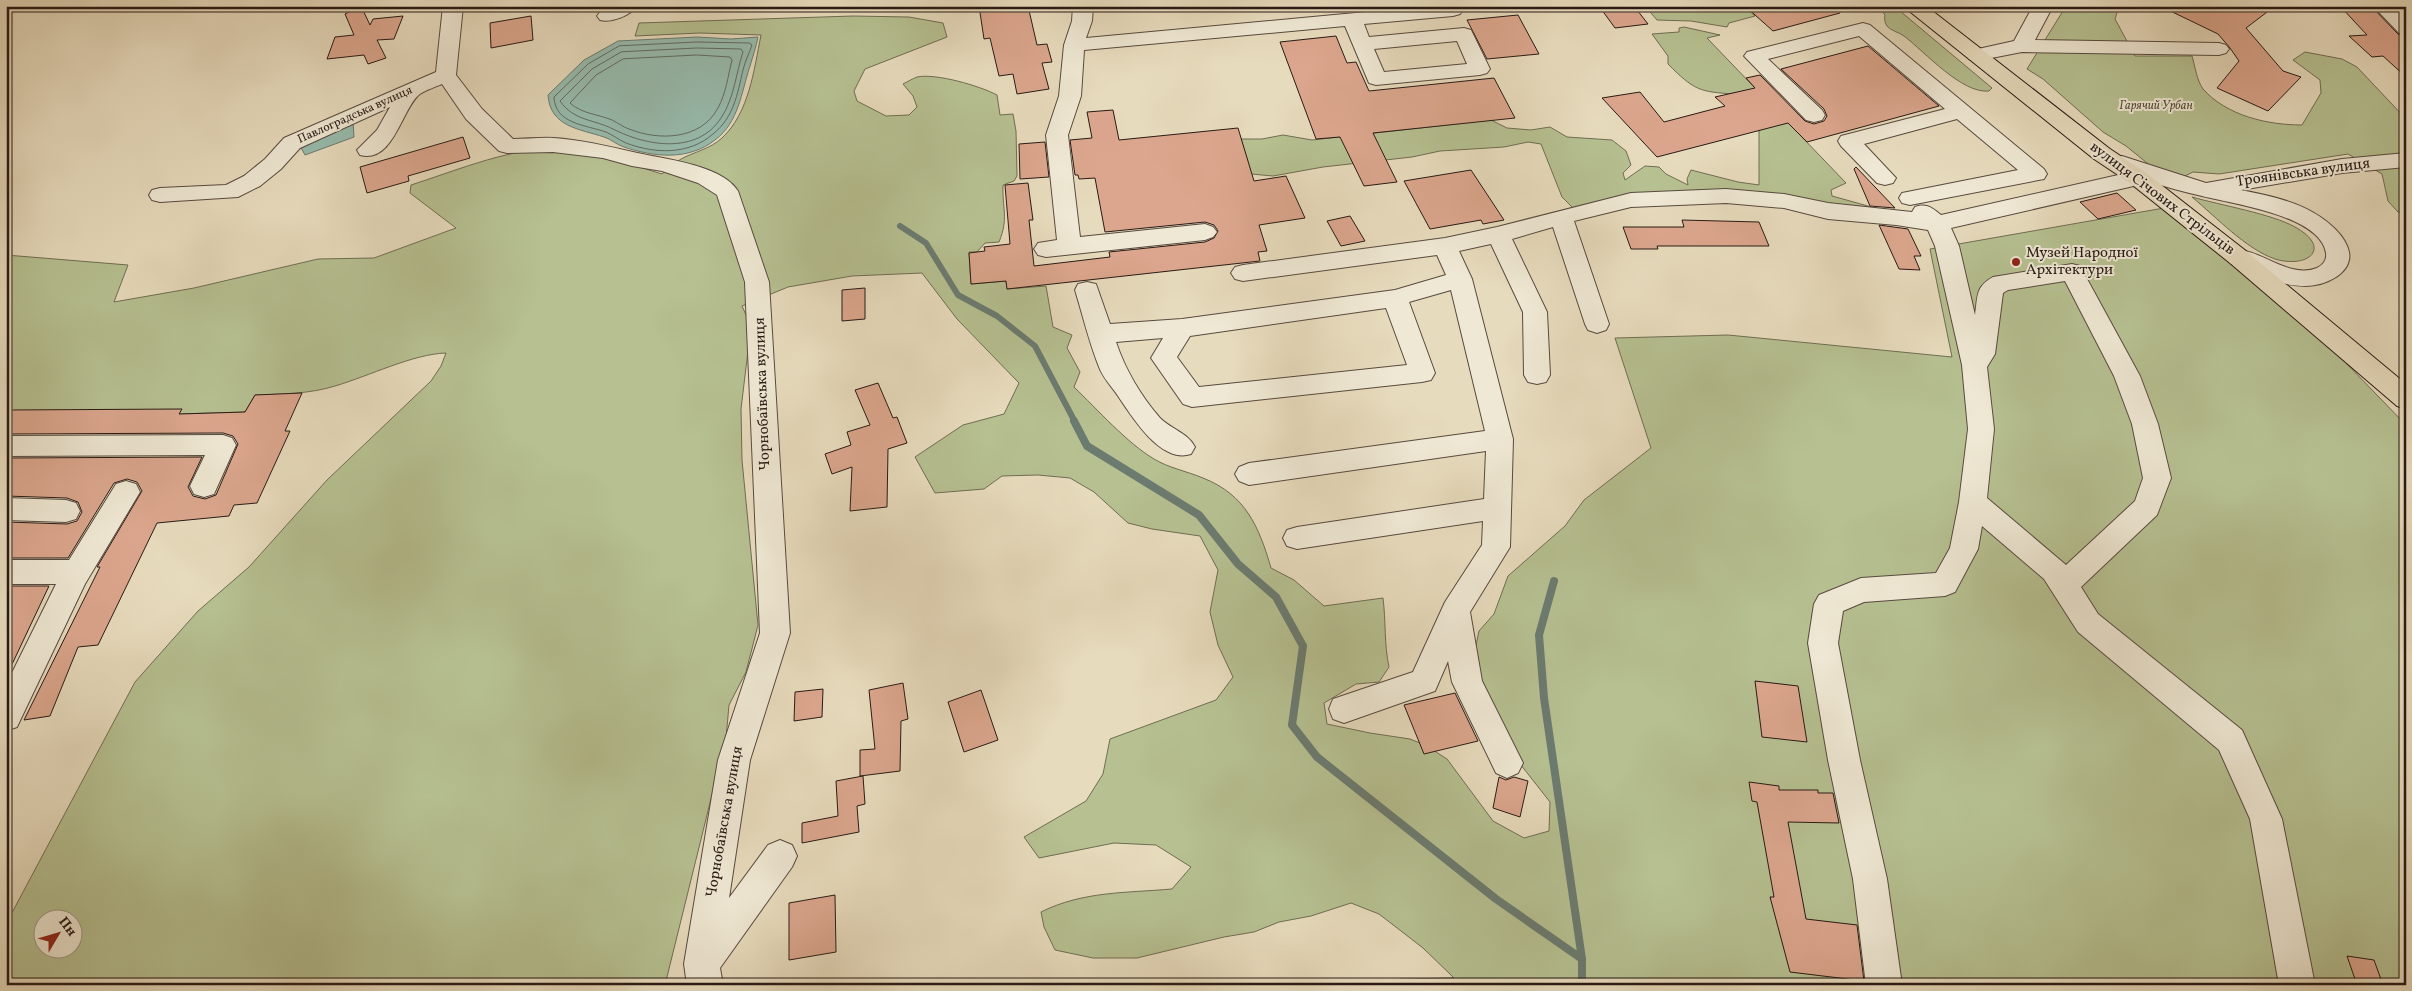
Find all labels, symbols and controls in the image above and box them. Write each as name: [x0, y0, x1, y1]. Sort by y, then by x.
street label: Павлоградська вулиця: [295, 82, 415, 148]
park label: Гарячий Урбан: [2119, 98, 2193, 114]
street label: вулиця Січових Стрільців: [2085, 137, 2239, 261]
street label: Троянівська вулиця: [2235, 153, 2372, 193]
place label: Музей Народної Архітектури: [2026, 243, 2139, 281]
marker: Музей Народної Архітектури: [2010, 256, 2022, 268]
street label: Чорнобаївська вулиця: [750, 317, 776, 471]
street label: Чорнобаївська вулиця: [701, 745, 749, 899]
north arrow: [32, 908, 82, 958]
text: Пн: [53, 913, 81, 941]

